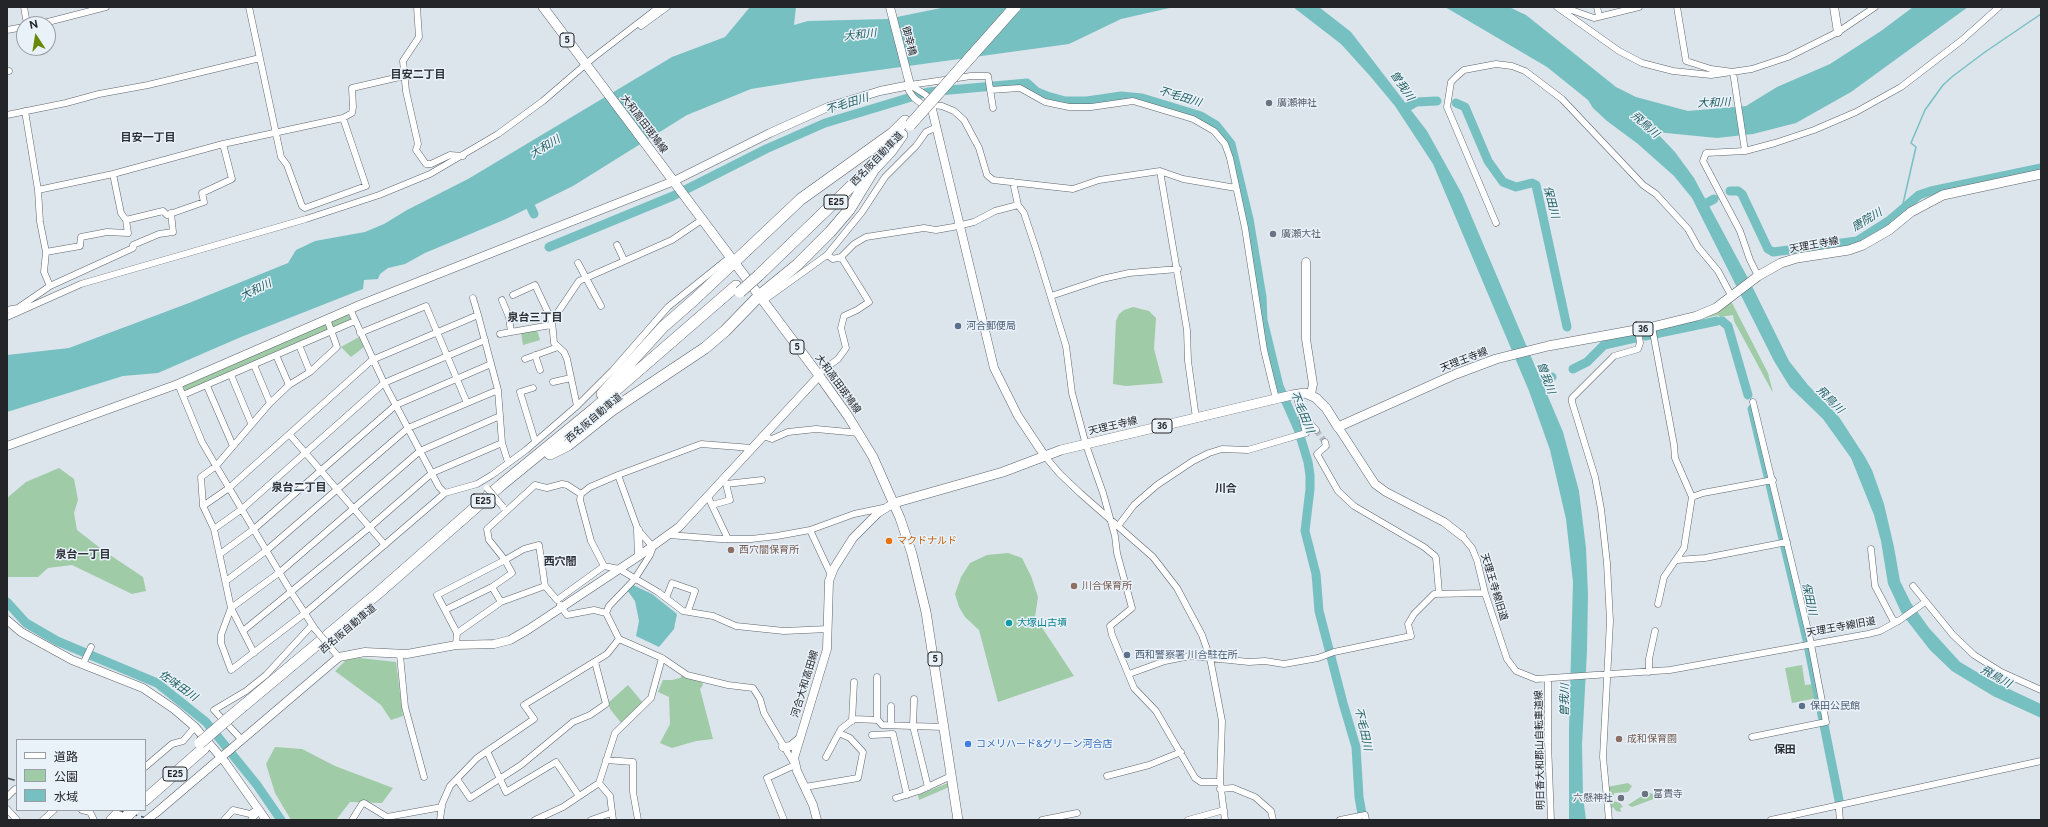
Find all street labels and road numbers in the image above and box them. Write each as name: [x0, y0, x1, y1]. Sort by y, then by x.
street label: 御幸橋: [900, 25, 918, 57]
road number: 5: [560, 33, 574, 47]
street label: 大和高田斑鳩線: [618, 92, 670, 156]
street label: 西名阪自動車道: [848, 130, 906, 188]
road number: E25: [824, 195, 848, 209]
street label: 天理王寺線: [1788, 235, 1840, 255]
road number: 36: [1633, 322, 1653, 336]
road number: 5: [790, 340, 804, 354]
street label: 天理王寺線: [1439, 345, 1489, 375]
street label: 大和高田斑鳩線: [813, 352, 863, 416]
street label: 西名阪自動車道: [563, 391, 625, 445]
street label: 天理王寺線: [1087, 415, 1139, 437]
road number: 36: [1152, 419, 1172, 433]
road number: E25: [471, 494, 495, 508]
street label: 天理王寺線旧道: [1478, 552, 1510, 622]
street label: 西名阪自動車道: [317, 602, 379, 656]
street label: 天理王寺線旧道: [1805, 615, 1877, 639]
street label: 河合大和高田線: [789, 649, 821, 719]
road number: 5: [928, 652, 942, 666]
street label: 明日香大和郡山自転車道線: [1533, 690, 1547, 810]
road number: E25: [163, 767, 187, 781]

